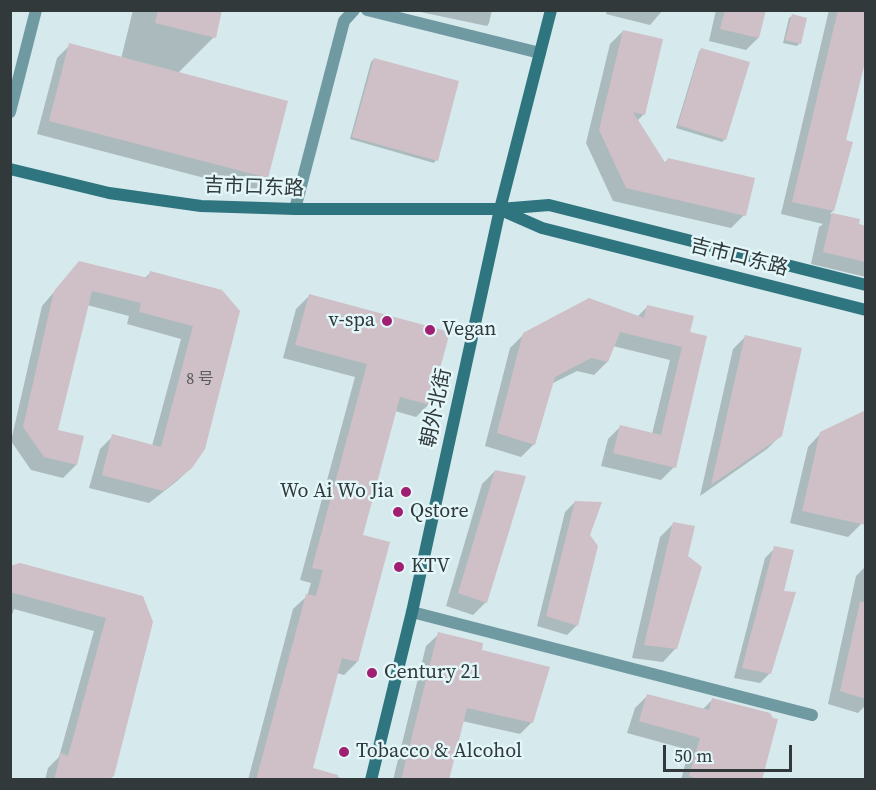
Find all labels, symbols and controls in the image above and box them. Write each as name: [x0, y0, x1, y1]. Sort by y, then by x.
street label: 吉市口东路: [204, 174, 304, 202]
street label: 吉市口东路: [688, 234, 790, 282]
place label: v-spa: [329, 309, 375, 333]
marker: v-spa: [380, 314, 394, 328]
place label: Vegan: [442, 318, 496, 342]
marker: Vegan: [423, 323, 437, 337]
street label: 朝外北街: [417, 366, 457, 450]
house number: 8 号: [186, 370, 214, 390]
place label: Wo Ai Wo Jia: [280, 480, 394, 504]
marker: Wo Ai Wo Jia: [399, 485, 413, 499]
place label: Qstore: [410, 500, 469, 524]
marker: Qstore: [391, 505, 405, 519]
place label: KTV: [411, 555, 450, 579]
marker: KTV: [392, 560, 406, 574]
place label: Century 21: [384, 661, 481, 685]
marker: Century 21: [365, 666, 379, 680]
scale bar: [666, 733, 795, 771]
place label: Tobacco & Alcohol: [356, 740, 522, 764]
text: 50 m: [674, 743, 712, 768]
marker: Tobacco & Alcohol: [337, 745, 351, 759]

